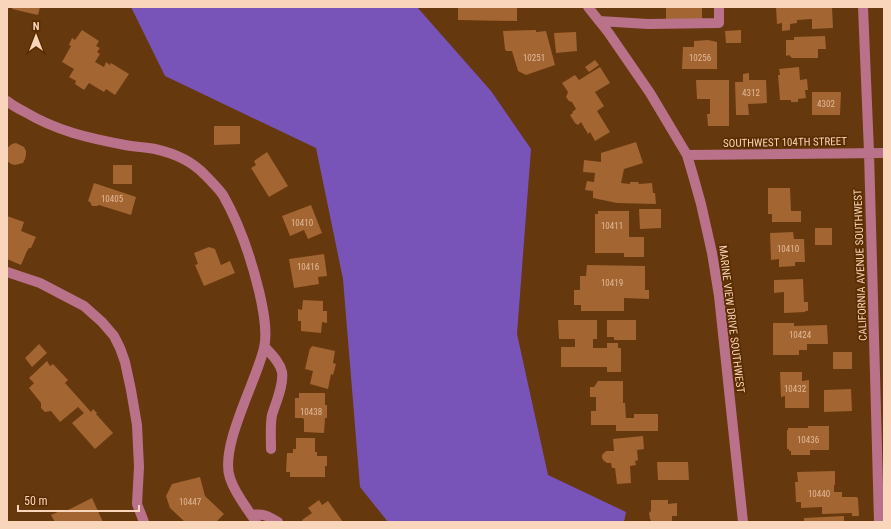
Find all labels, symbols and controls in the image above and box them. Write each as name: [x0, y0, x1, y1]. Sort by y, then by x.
north arrow: [16, 16, 56, 56]
text: N: [33, 20, 40, 33]
house number: 10251: [523, 53, 545, 63]
house number: 10256: [689, 53, 711, 63]
house number: 4312: [742, 88, 760, 98]
house number: 4302: [817, 99, 835, 109]
street label: SOUTHWEST 104TH STREET: [723, 135, 847, 150]
street label: CALIFORNIA AVENUE SOUTHWEST: [851, 189, 870, 341]
house number: 10405: [101, 194, 124, 204]
house number: 10410: [291, 218, 313, 228]
house number: 10411: [601, 221, 623, 231]
street label: MARINE VIEW DRIVE SOUTHWEST: [716, 244, 747, 394]
house number: 10410: [777, 244, 799, 254]
house number: 10416: [297, 262, 319, 272]
house number: 10419: [601, 278, 623, 288]
house number: 10424: [789, 330, 812, 340]
house number: 10432: [784, 384, 807, 394]
house number: 10438: [300, 407, 322, 417]
house number: 10436: [797, 435, 819, 445]
scale bar: [18, 487, 139, 513]
house number: 10440: [808, 489, 830, 499]
text: 50 m: [24, 494, 48, 508]
house number: 10447: [179, 497, 202, 507]

